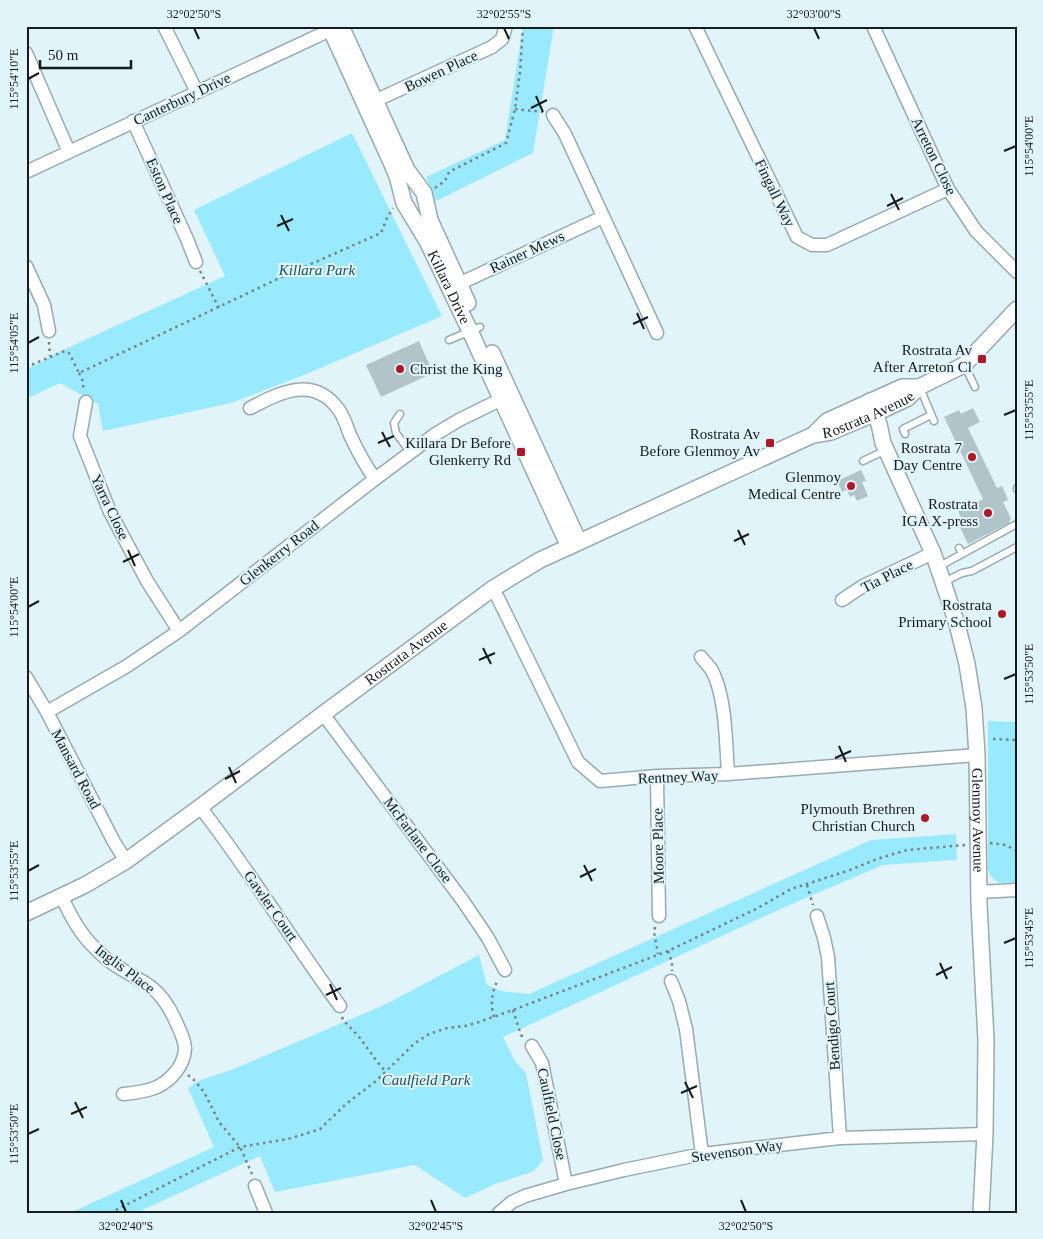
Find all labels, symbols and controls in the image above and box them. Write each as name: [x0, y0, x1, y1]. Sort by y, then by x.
text: 32°02'50"S: [167, 7, 221, 21]
text: 32°02'55"S: [477, 7, 531, 21]
text: 32°03'00"S: [787, 7, 841, 21]
scale bar: [40, 38, 131, 70]
text: 50 m: [48, 47, 79, 63]
street label: Bowen Place: [402, 47, 480, 95]
text: 115°54'10"E: [7, 49, 21, 109]
street label: Canterbury Drive: [131, 69, 233, 129]
street label: Arreton Close: [908, 114, 960, 198]
text: 115°54'00"E: [1022, 116, 1036, 176]
street label: Eston Place: [143, 156, 187, 227]
street label: Fingall Way: [752, 157, 798, 230]
street label: Rainer Mews: [487, 228, 567, 276]
street label: Killara Drive: [425, 248, 474, 327]
park label: Killara Park: [278, 262, 355, 278]
text: 115°54'05"E: [7, 313, 21, 373]
place label: Rostrata Av After Arreton Cl: [873, 342, 972, 375]
marker: Rostrata Av After Arreton Cl: [976, 353, 988, 365]
place label: Christ the King: [410, 361, 503, 377]
marker: Christ the King: [394, 363, 406, 375]
text: 115°53'55"E: [1022, 380, 1036, 440]
street label: Rostrata Avenue: [821, 388, 918, 441]
place label: Rostrata Av Before Glenmoy Av: [639, 426, 760, 459]
place label: Killara Dr Before Glenkerry Rd: [405, 435, 511, 468]
marker: Rostrata Av Before Glenmoy Av: [764, 437, 776, 449]
place label: Rostrata 7 Day Centre: [893, 440, 962, 473]
marker: Killara Dr Before Glenkerry Rd: [515, 446, 527, 458]
marker: Rostrata 7 Day Centre: [966, 451, 978, 463]
place label: Glenmoy Medical Centre: [748, 469, 841, 502]
street label: Yarra Close: [88, 472, 132, 543]
marker: Glenmoy Medical Centre: [845, 480, 857, 492]
place label: Rostrata IGA X-press: [902, 496, 978, 529]
marker: Rostrata IGA X-press: [982, 507, 994, 519]
street label: Glenkerry Road: [236, 517, 322, 589]
street label: Tia Place: [859, 556, 916, 596]
text: 115°54'00"E: [7, 577, 21, 637]
place label: Rostrata Primary School: [898, 597, 992, 630]
marker: Rostrata Primary School: [996, 608, 1008, 620]
street label: Rostrata Avenue: [362, 617, 451, 688]
text: 115°53'50"E: [1022, 644, 1036, 704]
street label: Mansard Road: [48, 726, 104, 812]
street label: Rentney Way: [637, 768, 719, 786]
street label: Glenmoy Avenue: [969, 768, 987, 873]
street label: McFarlane Close: [381, 794, 456, 886]
place label: Plymouth Brethren Christian Church: [800, 801, 915, 834]
street label: Moore Place: [649, 807, 667, 884]
marker: Plymouth Brethren Christian Church: [919, 812, 931, 824]
text: 115°53'55"E: [7, 841, 21, 901]
street label: Gawler Court: [241, 868, 302, 945]
text: 115°53'45"E: [1022, 908, 1036, 968]
street label: Inglis Place: [92, 941, 158, 997]
street label: Bendigo Court: [821, 980, 843, 1071]
street label: Caulfield Close: [534, 1066, 570, 1162]
park label: Caulfield Park: [382, 1072, 471, 1088]
text: 115°53'50"E: [7, 1104, 21, 1164]
street label: Stevenson Way: [690, 1137, 784, 1165]
text: 32°02'40"S: [99, 1219, 153, 1233]
text: 32°02'45"S: [409, 1219, 463, 1233]
text: 32°02'50"S: [719, 1219, 773, 1233]

